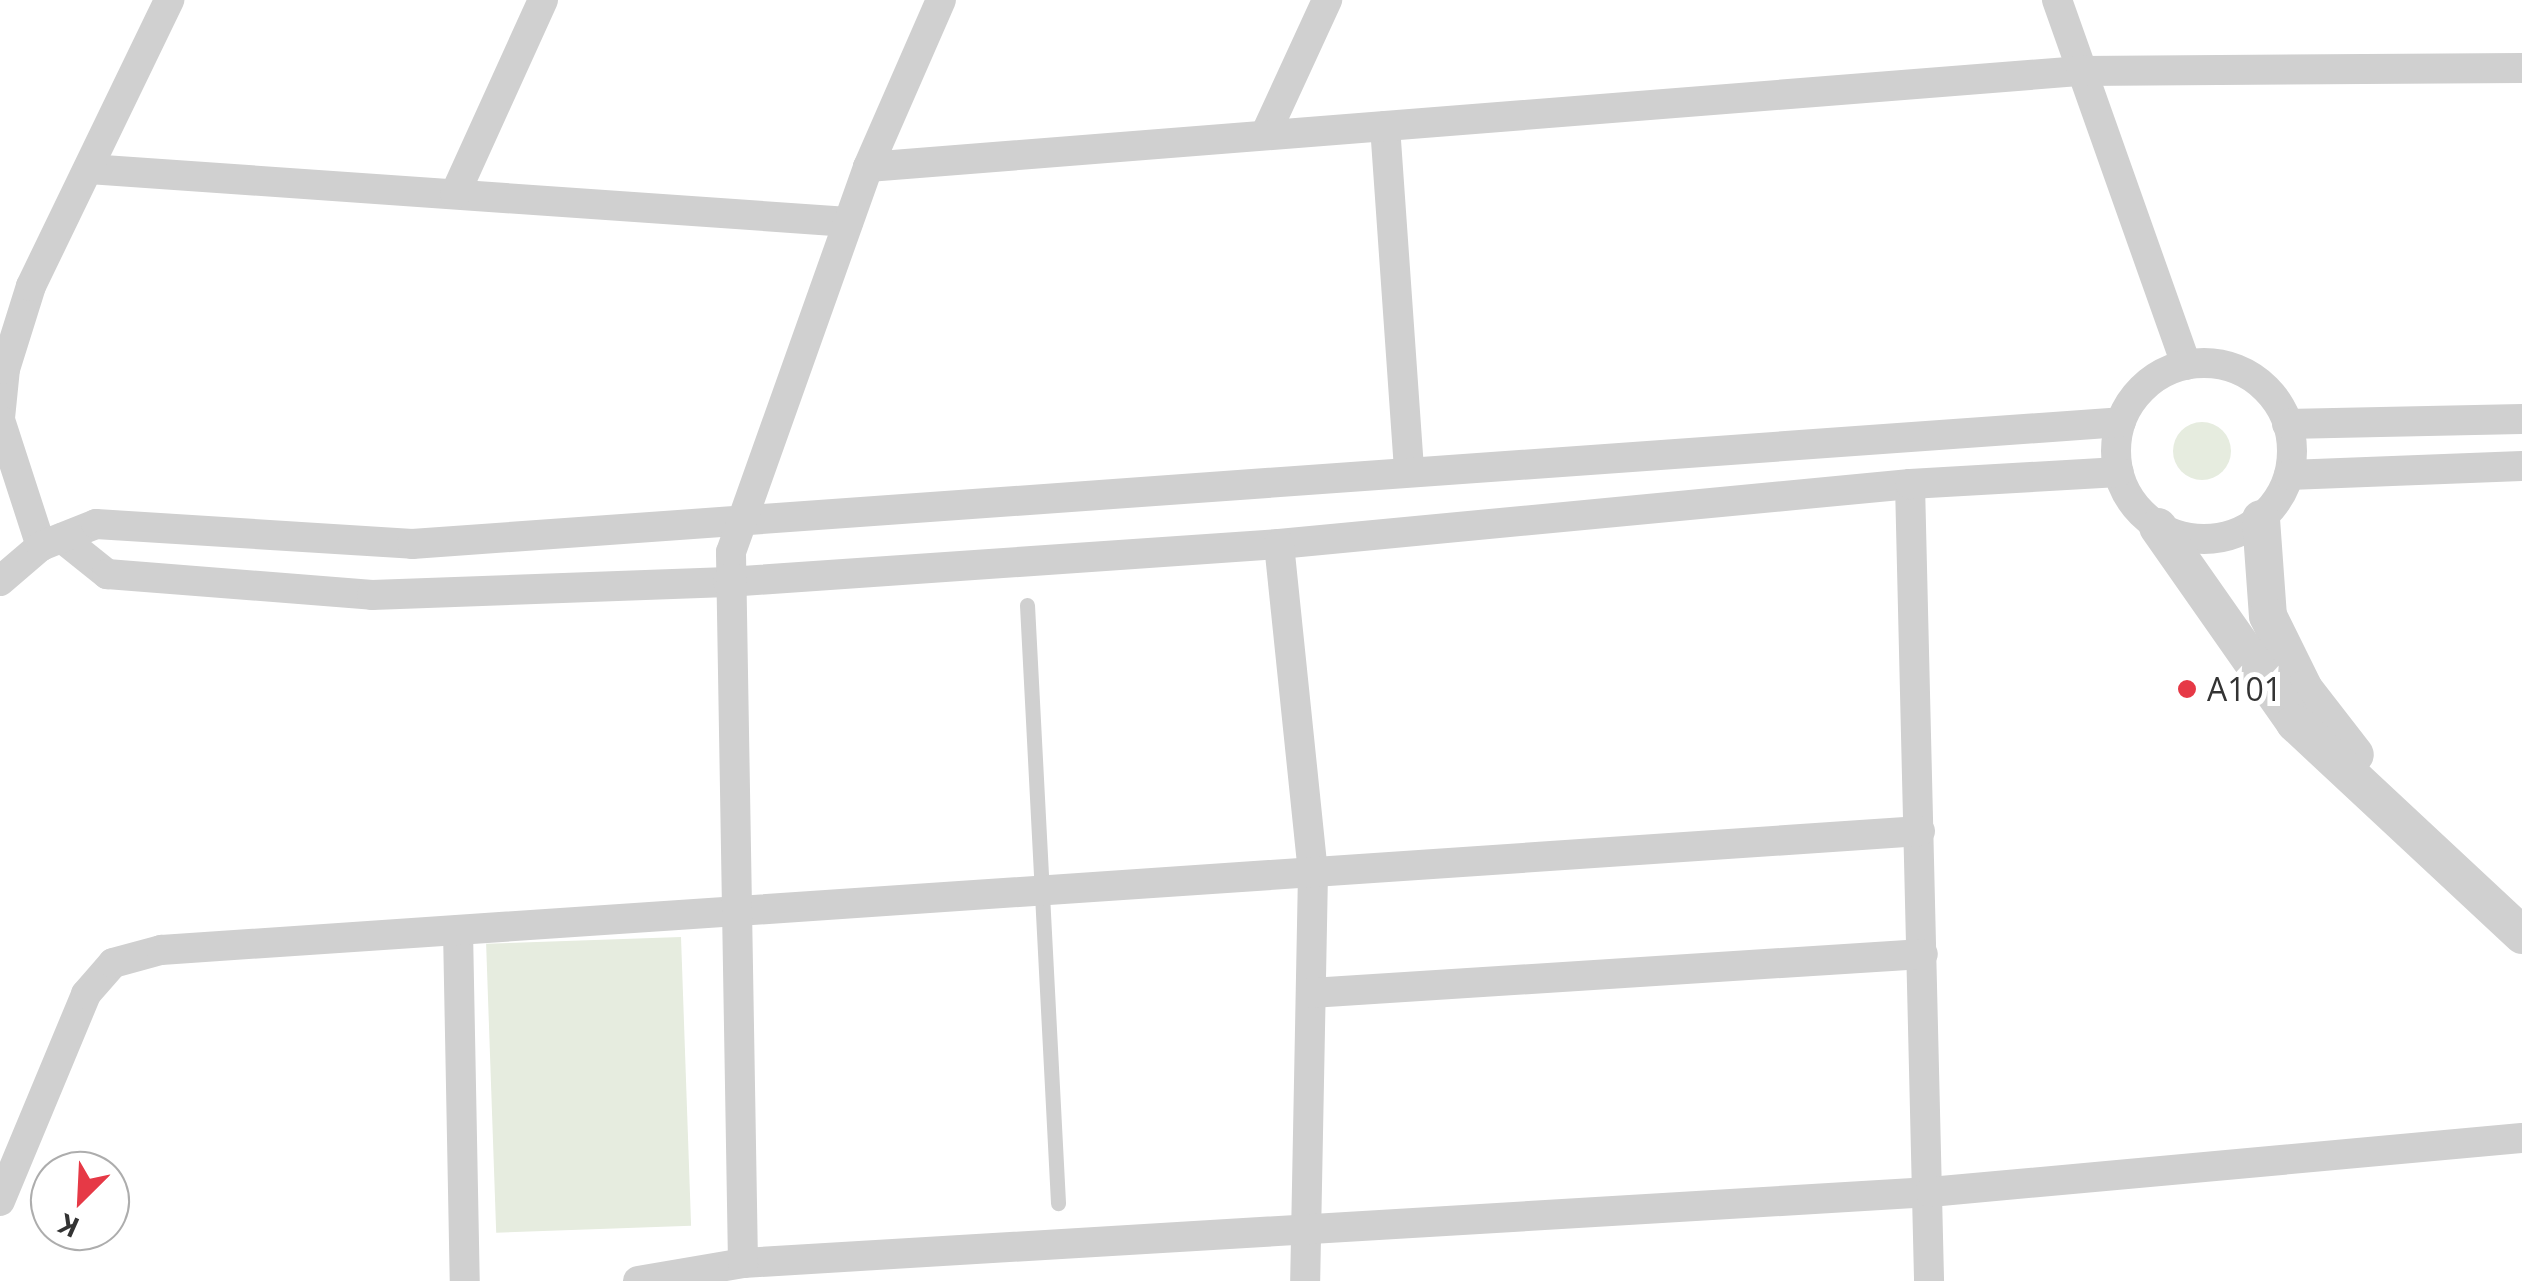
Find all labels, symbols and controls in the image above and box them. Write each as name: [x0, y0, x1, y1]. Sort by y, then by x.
place label: A101: [2207, 670, 2282, 708]
marker: A101: [2176, 678, 2198, 700]
north arrow: [30, 1151, 130, 1251]
text: K: [52, 1205, 85, 1248]

